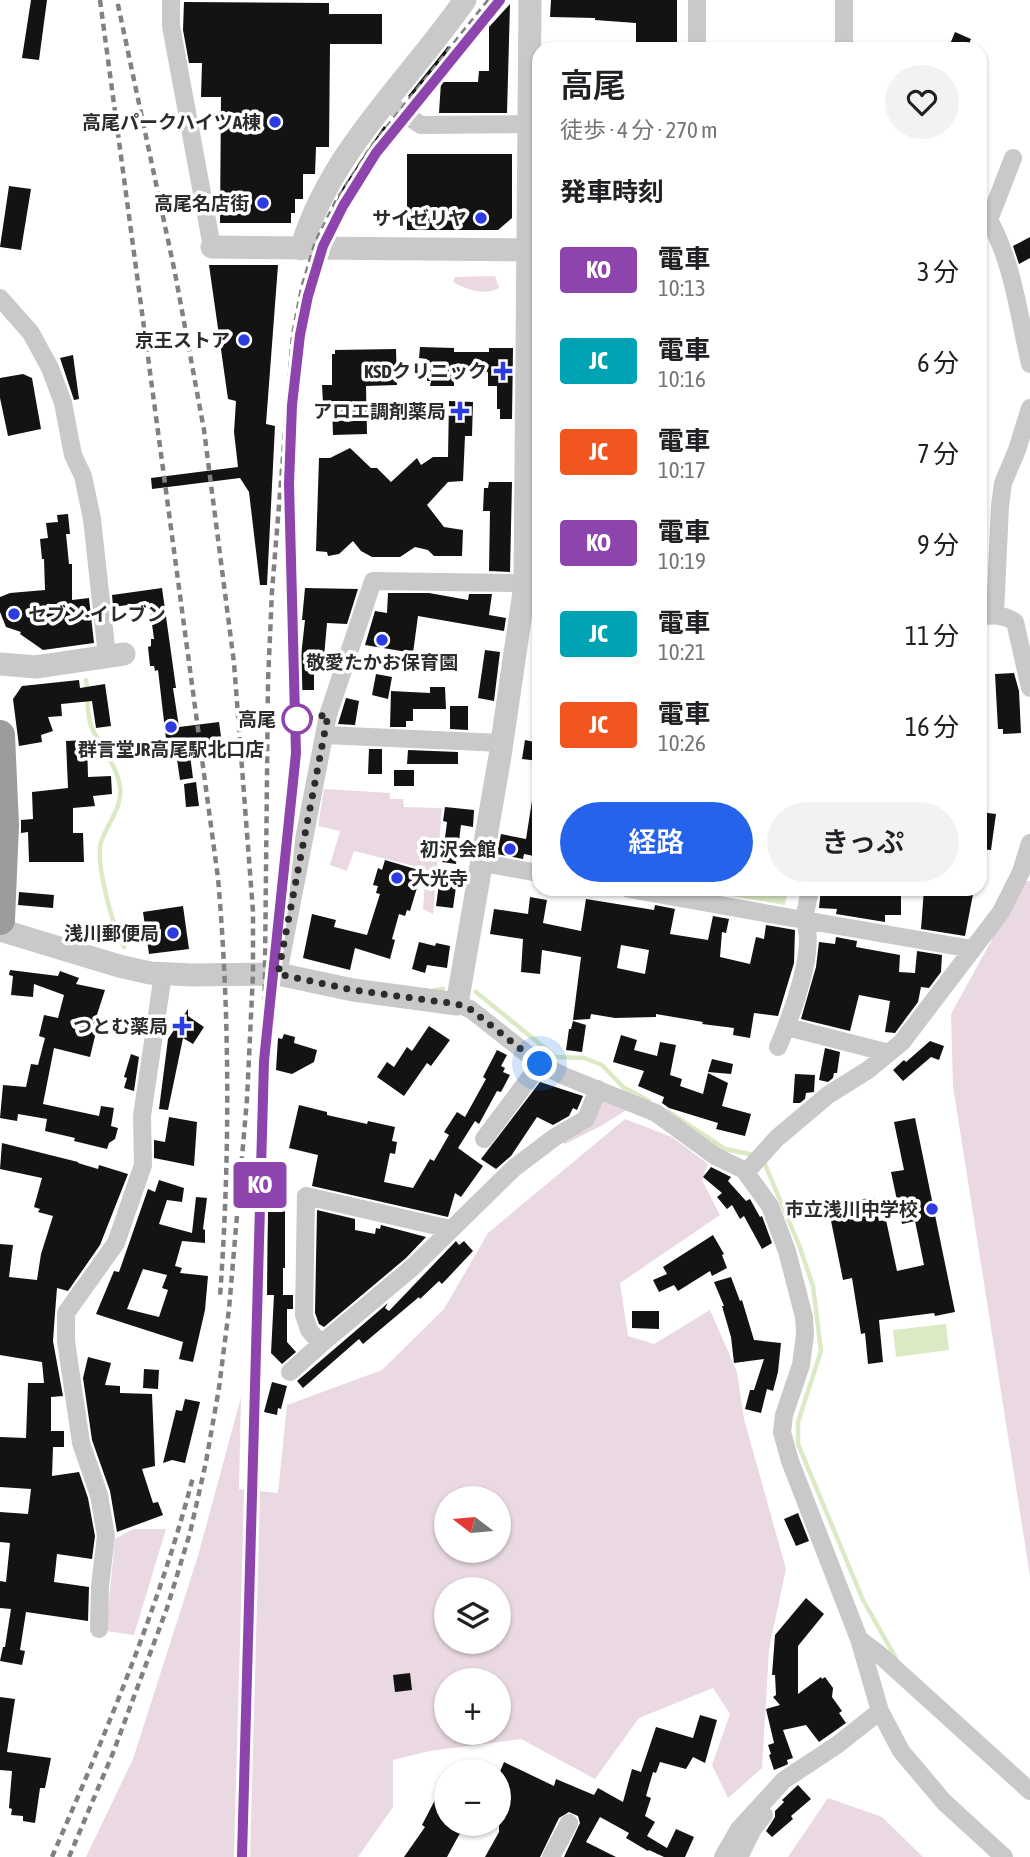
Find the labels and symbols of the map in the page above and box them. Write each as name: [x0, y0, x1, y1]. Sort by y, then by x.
place label: 高尾パークハイツA棟: [82, 111, 261, 133]
marker: 高尾パークハイツA棟: [267, 114, 283, 130]
place label: 高尾名店街: [154, 192, 249, 214]
marker: 高尾名店街: [255, 195, 271, 211]
place label: サイゼリヤ: [372, 207, 467, 229]
marker: サイゼリヤ: [473, 210, 489, 226]
place label: 京王ストア: [135, 329, 230, 351]
marker: 京王ストア: [236, 332, 252, 348]
place label: KSDクリニック: [364, 360, 487, 382]
marker: KSDクリニック: [493, 361, 513, 381]
place label: アロエ調剤薬局: [313, 400, 446, 422]
marker: アロエ調剤薬局: [452, 403, 468, 419]
place label: セブン-イレブン: [28, 603, 166, 625]
marker: セブン-イレブン: [6, 606, 22, 622]
marker: 敬愛たかお保育園: [374, 632, 390, 648]
place label: 敬愛たかお保育園: [306, 651, 458, 673]
marker: 高尾: [282, 704, 312, 734]
place label: 高尾: [238, 708, 276, 730]
marker: 群言堂JR高尾駅北口店: [163, 719, 179, 735]
place label: 群言堂JR高尾駅北口店: [78, 738, 264, 760]
place label: 初沢会館: [420, 838, 496, 860]
marker: 初沢会館: [502, 841, 518, 857]
place label: 大光寺: [411, 867, 468, 889]
marker: 大光寺: [389, 870, 405, 886]
place label: 浅川郵便局: [64, 922, 159, 944]
marker: 浅川郵便局: [165, 925, 181, 941]
place label: つとむ薬局: [73, 1015, 168, 1037]
marker: つとむ薬局: [174, 1018, 190, 1034]
your location: [522, 1046, 557, 1081]
line badge: KO: [229, 1162, 292, 1208]
place label: 市立浅川中学校: [785, 1198, 918, 1220]
marker: 市立浅川中学校: [924, 1201, 940, 1217]
north arrow: [434, 1486, 511, 1563]

